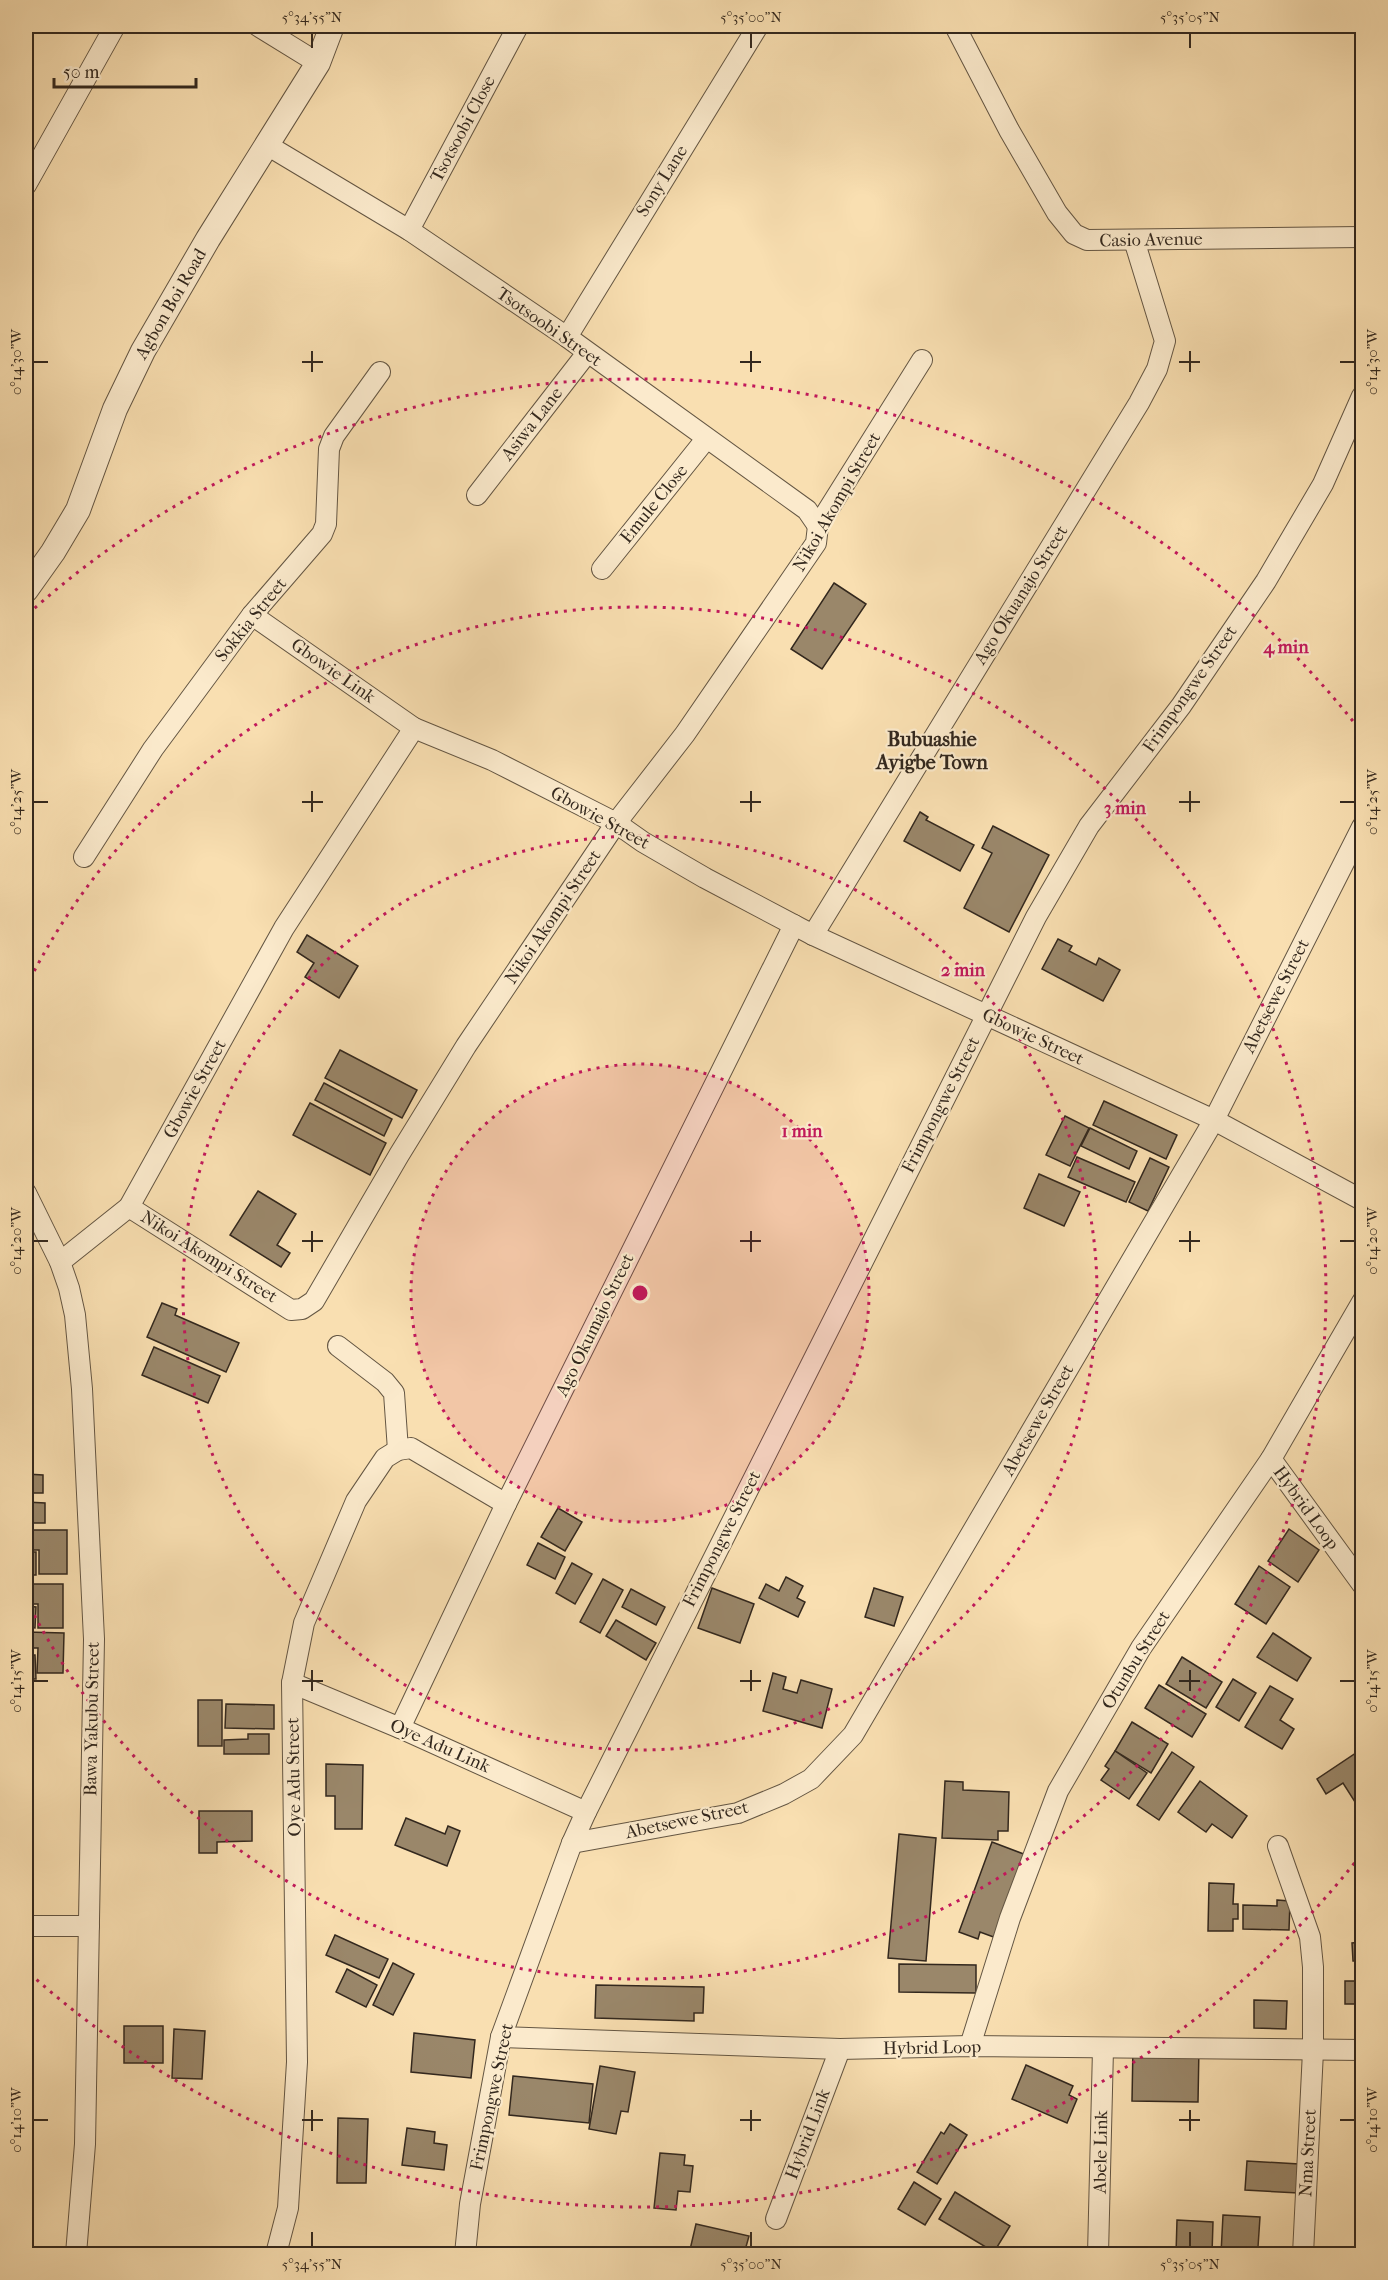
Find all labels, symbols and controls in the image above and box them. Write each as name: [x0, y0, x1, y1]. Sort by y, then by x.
text: 5°34'55"N: [282, 8, 343, 26]
text: 5°35'00"N: [720, 8, 782, 26]
text: 5°35'05"N: [1160, 8, 1221, 26]
scale bar: [54, 51, 196, 89]
text: 50 m: [63, 62, 100, 83]
street label: Tsotsoobi Close: [426, 72, 500, 186]
street label: Sony Lane: [632, 141, 692, 221]
street label: Casio Avenue: [1099, 229, 1203, 251]
street label: Agbon Boi Road: [130, 245, 211, 364]
street label: Tsotsoobi Street: [492, 283, 606, 371]
text: 0°14'30"W: [7, 328, 25, 395]
text: 0°14'30"W: [1363, 328, 1381, 395]
street label: Asiwa Lane: [496, 383, 567, 466]
street label: Nikoi Akompi Street: [789, 428, 886, 575]
street label: Emule Close: [616, 460, 692, 548]
street label: Ago Okuanajo Street: [969, 521, 1073, 669]
street label: Sokkia Street: [211, 573, 292, 666]
street label: Frimpongwe Street: [1138, 621, 1242, 757]
street label: Gbowie Link: [287, 634, 380, 708]
text: 4 min: [1262, 637, 1309, 658]
district label: Bubuashie Ayigbe Town: [874, 728, 988, 774]
text: 0°14'25"W: [7, 768, 25, 835]
text: 0°14'25"W: [1363, 768, 1381, 835]
street label: Gbowie Street: [547, 782, 654, 854]
text: 3 min: [1104, 798, 1147, 819]
street label: Nikoi Akompi Street: [500, 846, 606, 988]
street label: Abetsewe Street: [1238, 935, 1314, 1057]
text: 2 min: [941, 960, 985, 981]
street label: Gbowie Street: [979, 1004, 1088, 1070]
street label: Frimpongwe Street: [898, 1033, 985, 1177]
street label: Gbowie Street: [159, 1035, 231, 1142]
text: 1 min: [781, 1121, 823, 1142]
text: 0°14'20"W: [7, 1206, 25, 1275]
text: 0°14'20"W: [1363, 1206, 1381, 1275]
street label: Nikoi Akompi Street: [137, 1207, 282, 1308]
street label: Ago Okumajo Street: [551, 1250, 639, 1401]
centre of rings: [630, 1283, 650, 1303]
street label: Abetsewe Street: [997, 1360, 1079, 1480]
street label: Hybrid Loop: [1269, 1462, 1344, 1554]
street label: Frimpongwe Street: [679, 1467, 766, 1611]
street label: Otunbu Street: [1097, 1606, 1175, 1713]
street label: Bawa Yakubu Street: [80, 1641, 104, 1796]
text: 0°14'15"W: [7, 1648, 25, 1713]
text: 0°14'15"W: [1363, 1648, 1381, 1713]
street label: Oye Adu Link: [387, 1715, 494, 1778]
street label: Oye Adu Street: [282, 1717, 306, 1837]
street label: Abetsewe Street: [623, 1797, 751, 1843]
street label: Frimpongwe Street: [466, 2021, 518, 2173]
street label: Hybrid Loop: [883, 2037, 982, 2059]
street label: Hybrid Link: [781, 2085, 835, 2182]
text: 0°14'10"W: [7, 2086, 25, 2153]
text: 0°14'10"W: [1363, 2086, 1381, 2153]
street label: Nma Street: [1295, 2108, 1321, 2197]
street label: Abele Link: [1090, 2109, 1112, 2195]
text: 5°34'55"N: [282, 2255, 343, 2273]
text: 5°35'00"N: [720, 2255, 782, 2273]
text: 5°35'05"N: [1160, 2255, 1221, 2273]

